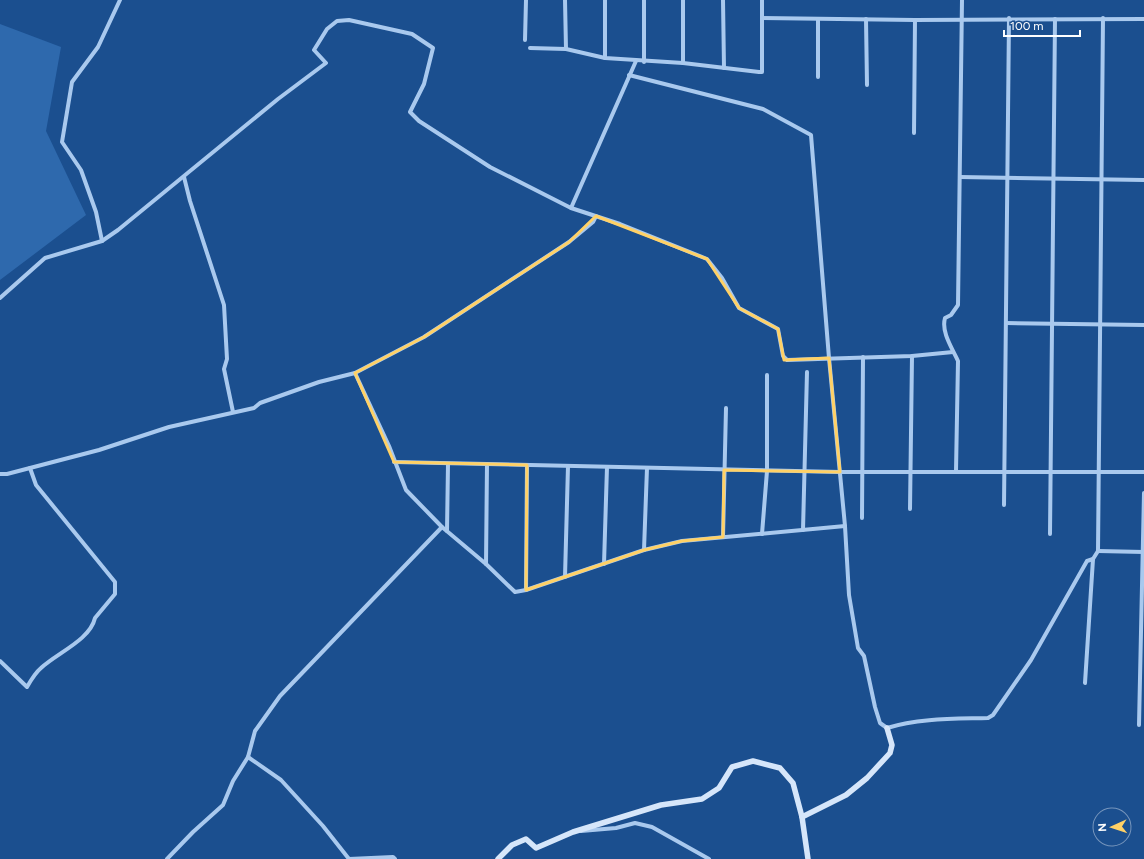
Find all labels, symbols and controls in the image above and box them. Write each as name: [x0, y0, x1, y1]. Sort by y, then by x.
scale bar: [1004, 12, 1080, 38]
text: 100 m: [1010, 19, 1044, 33]
north arrow: [1092, 807, 1132, 847]
text: N: [1096, 823, 1109, 832]

